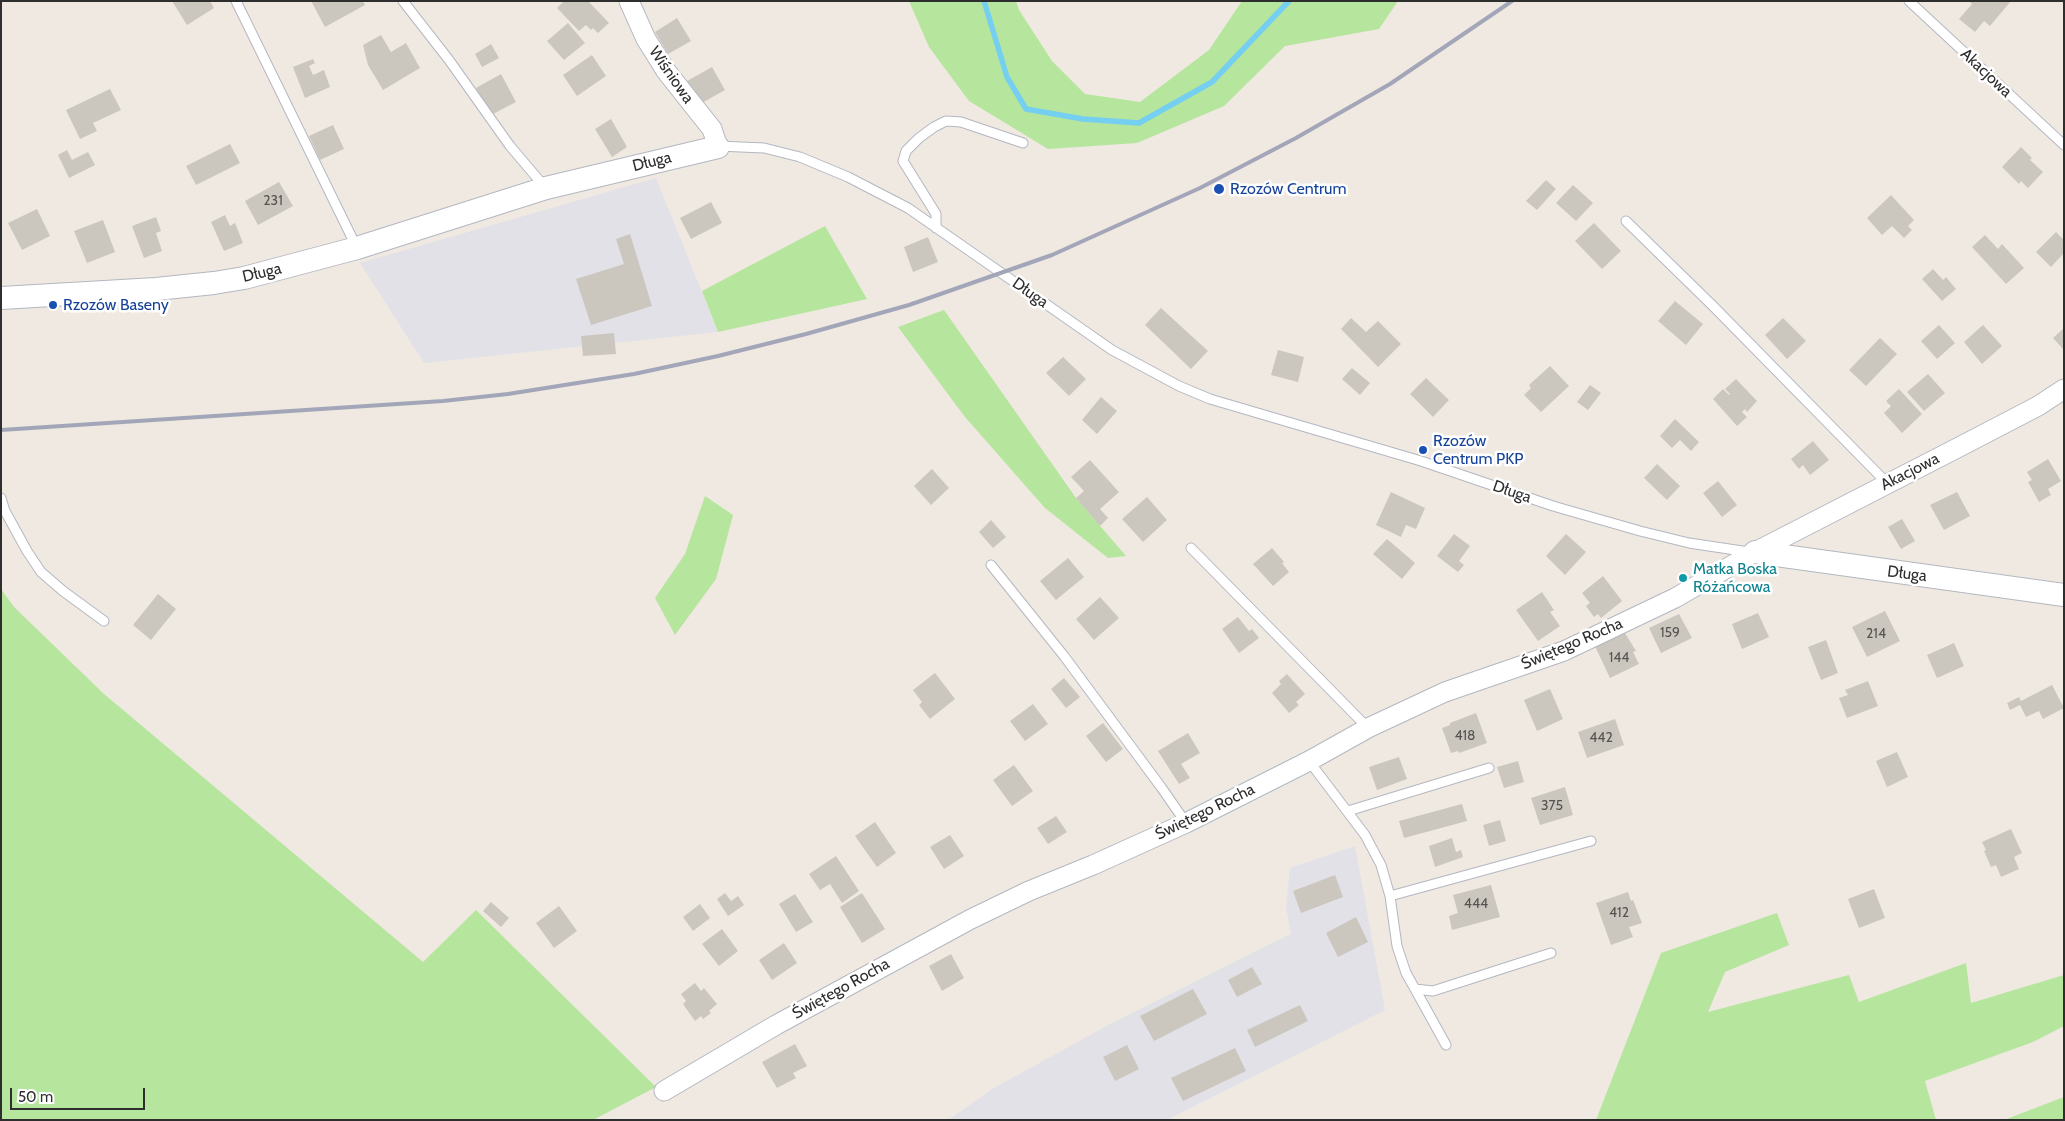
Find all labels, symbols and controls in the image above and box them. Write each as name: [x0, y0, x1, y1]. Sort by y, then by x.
street label: Wiśniowa: [644, 43, 698, 107]
street label: Akacjowa: [1956, 44, 2016, 102]
street label: Długa: [631, 148, 673, 176]
place label: Rzozów Centrum: [1230, 179, 1346, 199]
marker: Rzozów Centrum: [1212, 182, 1226, 196]
house number: 231: [263, 193, 283, 209]
street label: Długa: [241, 259, 283, 287]
street label: Długa: [1008, 274, 1052, 312]
place label: Rzozów Baseny: [63, 295, 169, 315]
marker: Rzozów Baseny: [47, 299, 59, 311]
place label: Rzozów Centrum PKP: [1433, 431, 1523, 469]
marker: Rzozów Centrum PKP: [1417, 444, 1429, 456]
street label: Akacjowa: [1877, 449, 1943, 495]
street label: Długa: [1490, 477, 1534, 507]
place label: Matka Boska Różańcowa: [1693, 559, 1777, 597]
street label: Długa: [1886, 562, 1928, 586]
marker: Matka Boska Różańcowa: [1677, 572, 1689, 584]
street label: Świętego Rocha: [1518, 614, 1626, 674]
house number: 159: [1660, 625, 1680, 641]
house number: 214: [1866, 626, 1886, 642]
house number: 144: [1609, 650, 1629, 666]
house number: 418: [1454, 728, 1476, 744]
house number: 442: [1589, 730, 1613, 746]
street label: Świętego Rocha: [1152, 780, 1258, 844]
house number: 375: [1541, 798, 1563, 814]
house number: 444: [1464, 896, 1488, 912]
house number: 412: [1609, 905, 1629, 921]
street label: Świętego Rocha: [789, 954, 893, 1024]
scale bar: [12, 1078, 148, 1110]
text: 50 m: [18, 1088, 53, 1106]

